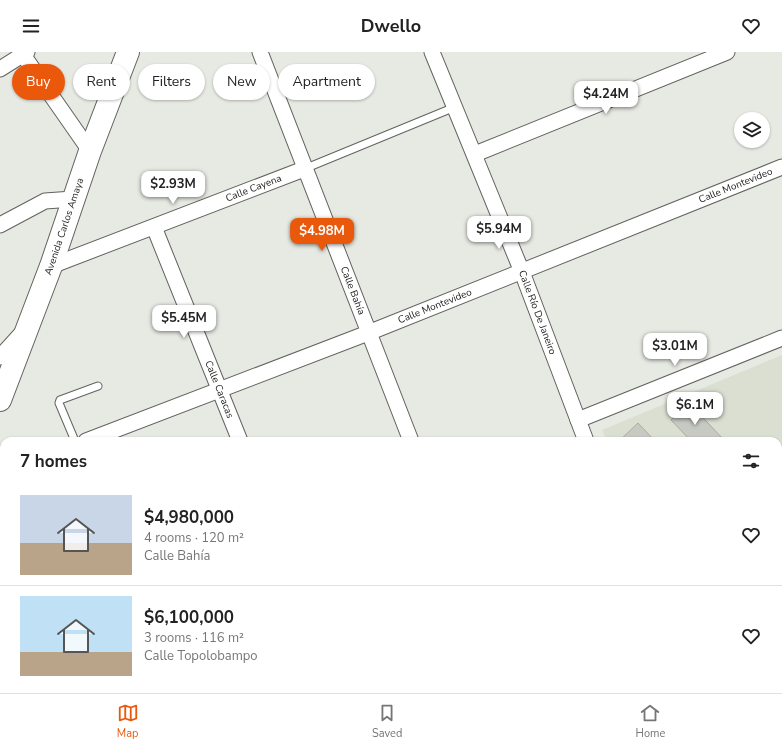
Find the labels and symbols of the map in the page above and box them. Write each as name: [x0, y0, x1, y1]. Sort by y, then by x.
pin: $4.24M: [573, 81, 639, 115]
street label: Calle Montevideo: [697, 164, 775, 207]
pin: $2.93M: [140, 171, 206, 205]
street label: Calle Cayena: [224, 171, 284, 205]
street label: Avenida Carlos Amaya: [41, 176, 87, 277]
pin: $5.94M: [466, 216, 532, 250]
pin: $4.98M: [289, 218, 355, 252]
street label: Calle Bahía: [337, 264, 368, 317]
street label: Calle Río De Janeiro: [515, 268, 560, 357]
street label: Calle Montevideo: [396, 285, 474, 327]
pin: $5.45M: [151, 305, 217, 339]
pin: $3.01M: [642, 333, 708, 367]
street label: Calle Caracas: [201, 358, 237, 421]
pin: $6.1M: [667, 392, 723, 426]

